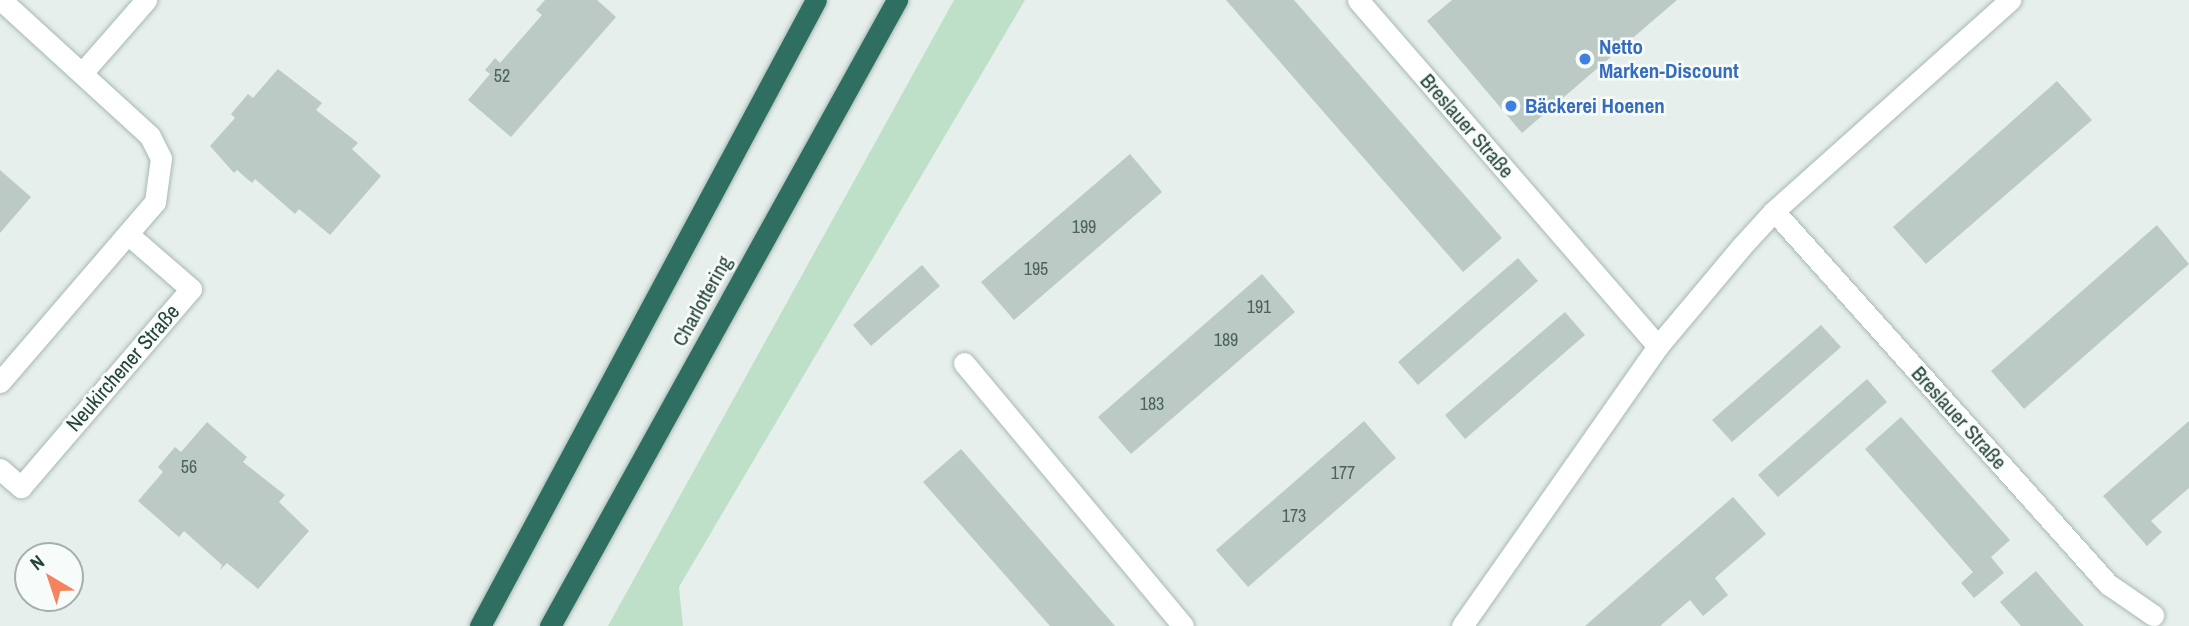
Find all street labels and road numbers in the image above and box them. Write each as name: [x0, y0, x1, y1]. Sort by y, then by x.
street label: Breslauer Straße: [1415, 69, 1519, 183]
street label: Charlottering: [667, 251, 737, 351]
street label: Neukirchener Straße: [61, 299, 185, 437]
street label: Breslauer Straße: [1906, 361, 2012, 475]

